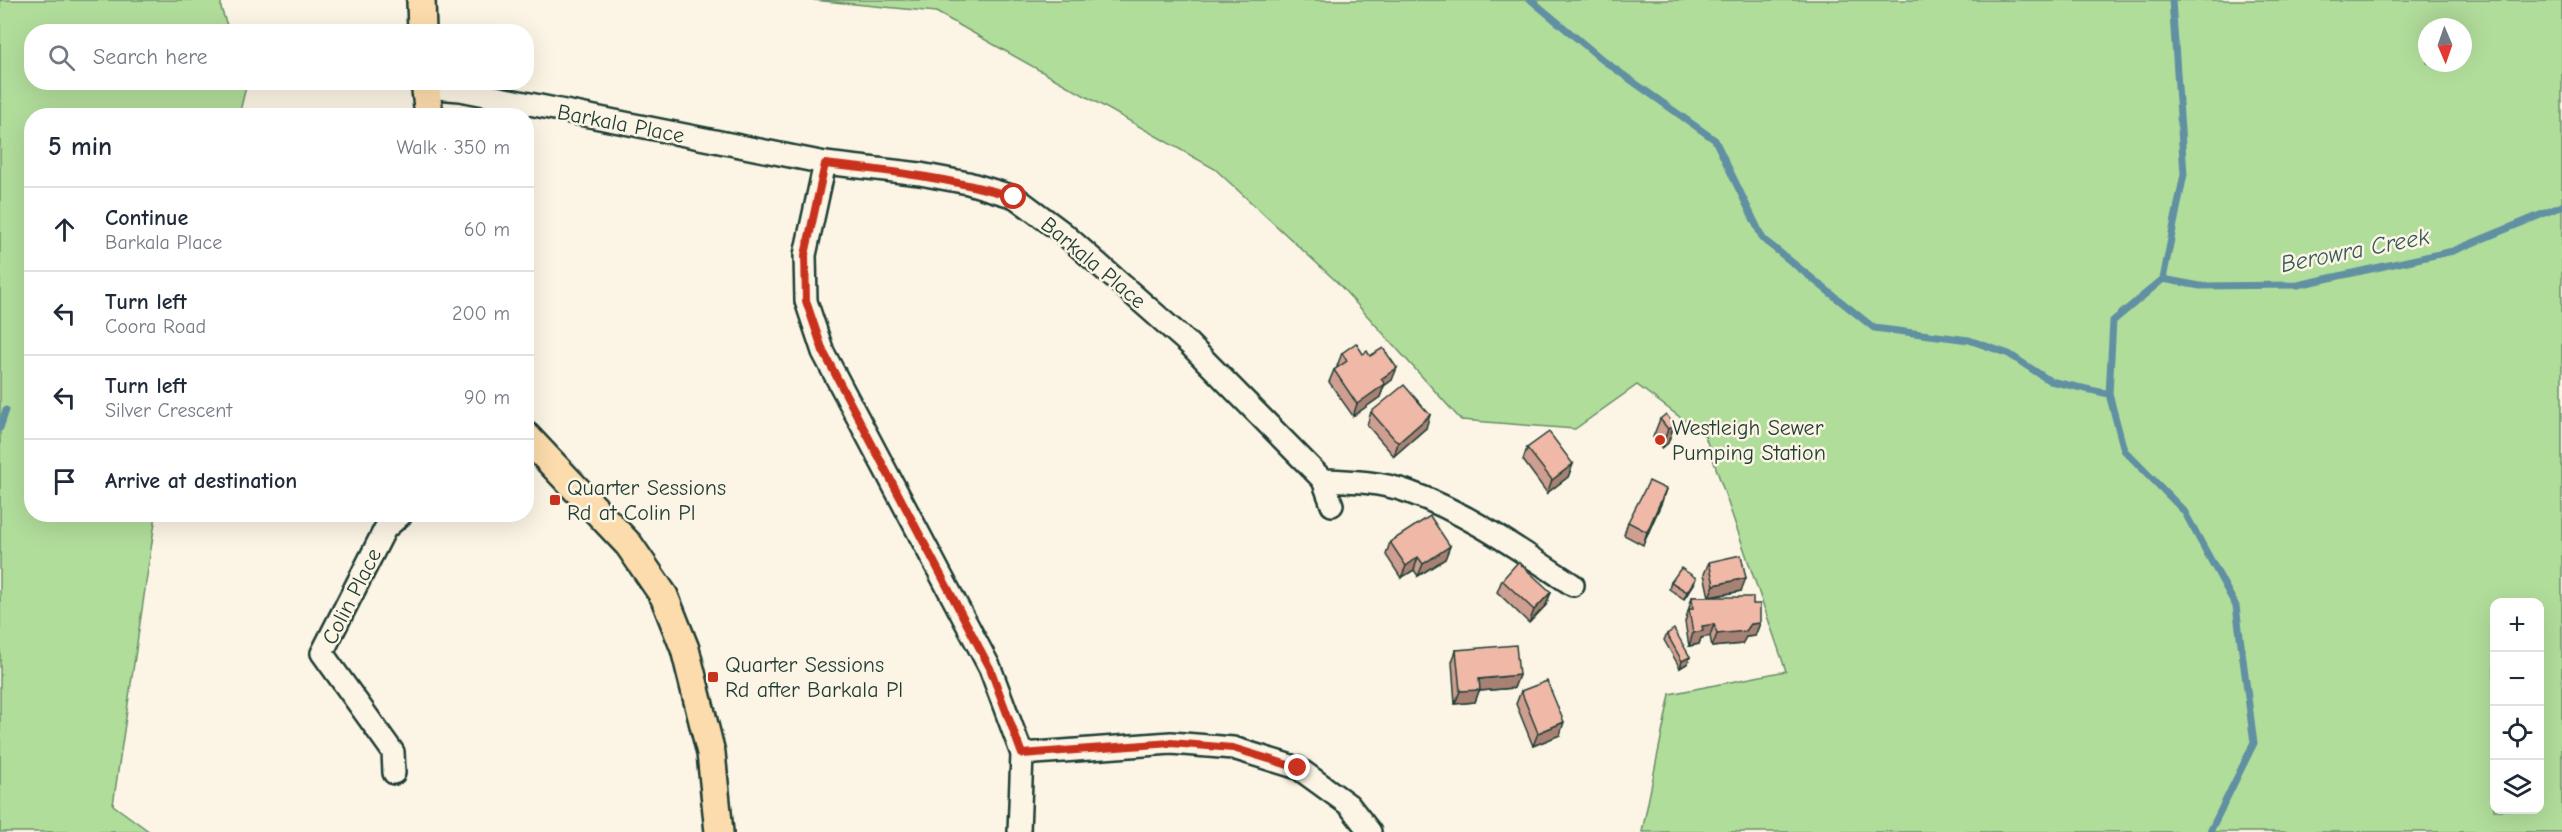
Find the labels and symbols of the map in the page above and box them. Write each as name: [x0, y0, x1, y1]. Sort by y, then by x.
north arrow: [2418, 18, 2472, 72]
street label: Barkala Place: [555, 99, 687, 149]
route start: [1000, 183, 1026, 209]
street label: Barkala Place: [1036, 211, 1151, 314]
water label: Berowra Creek: [2278, 222, 2432, 278]
place label: Westleigh Sewer Pumping Station: [1672, 415, 1826, 466]
marker: Westleigh Sewer Pumping Station: [1653, 433, 1667, 447]
place label: Quarter Sessions Rd at Colin Pl: [567, 475, 726, 526]
marker: Quarter Sessions Rd at Colin Pl: [548, 493, 562, 507]
street label: Colin Place: [317, 544, 387, 649]
place label: Quarter Sessions Rd after Barkala Pl: [725, 652, 903, 703]
marker: Quarter Sessions Rd after Barkala Pl: [706, 670, 720, 684]
route end: [1284, 754, 1310, 780]

